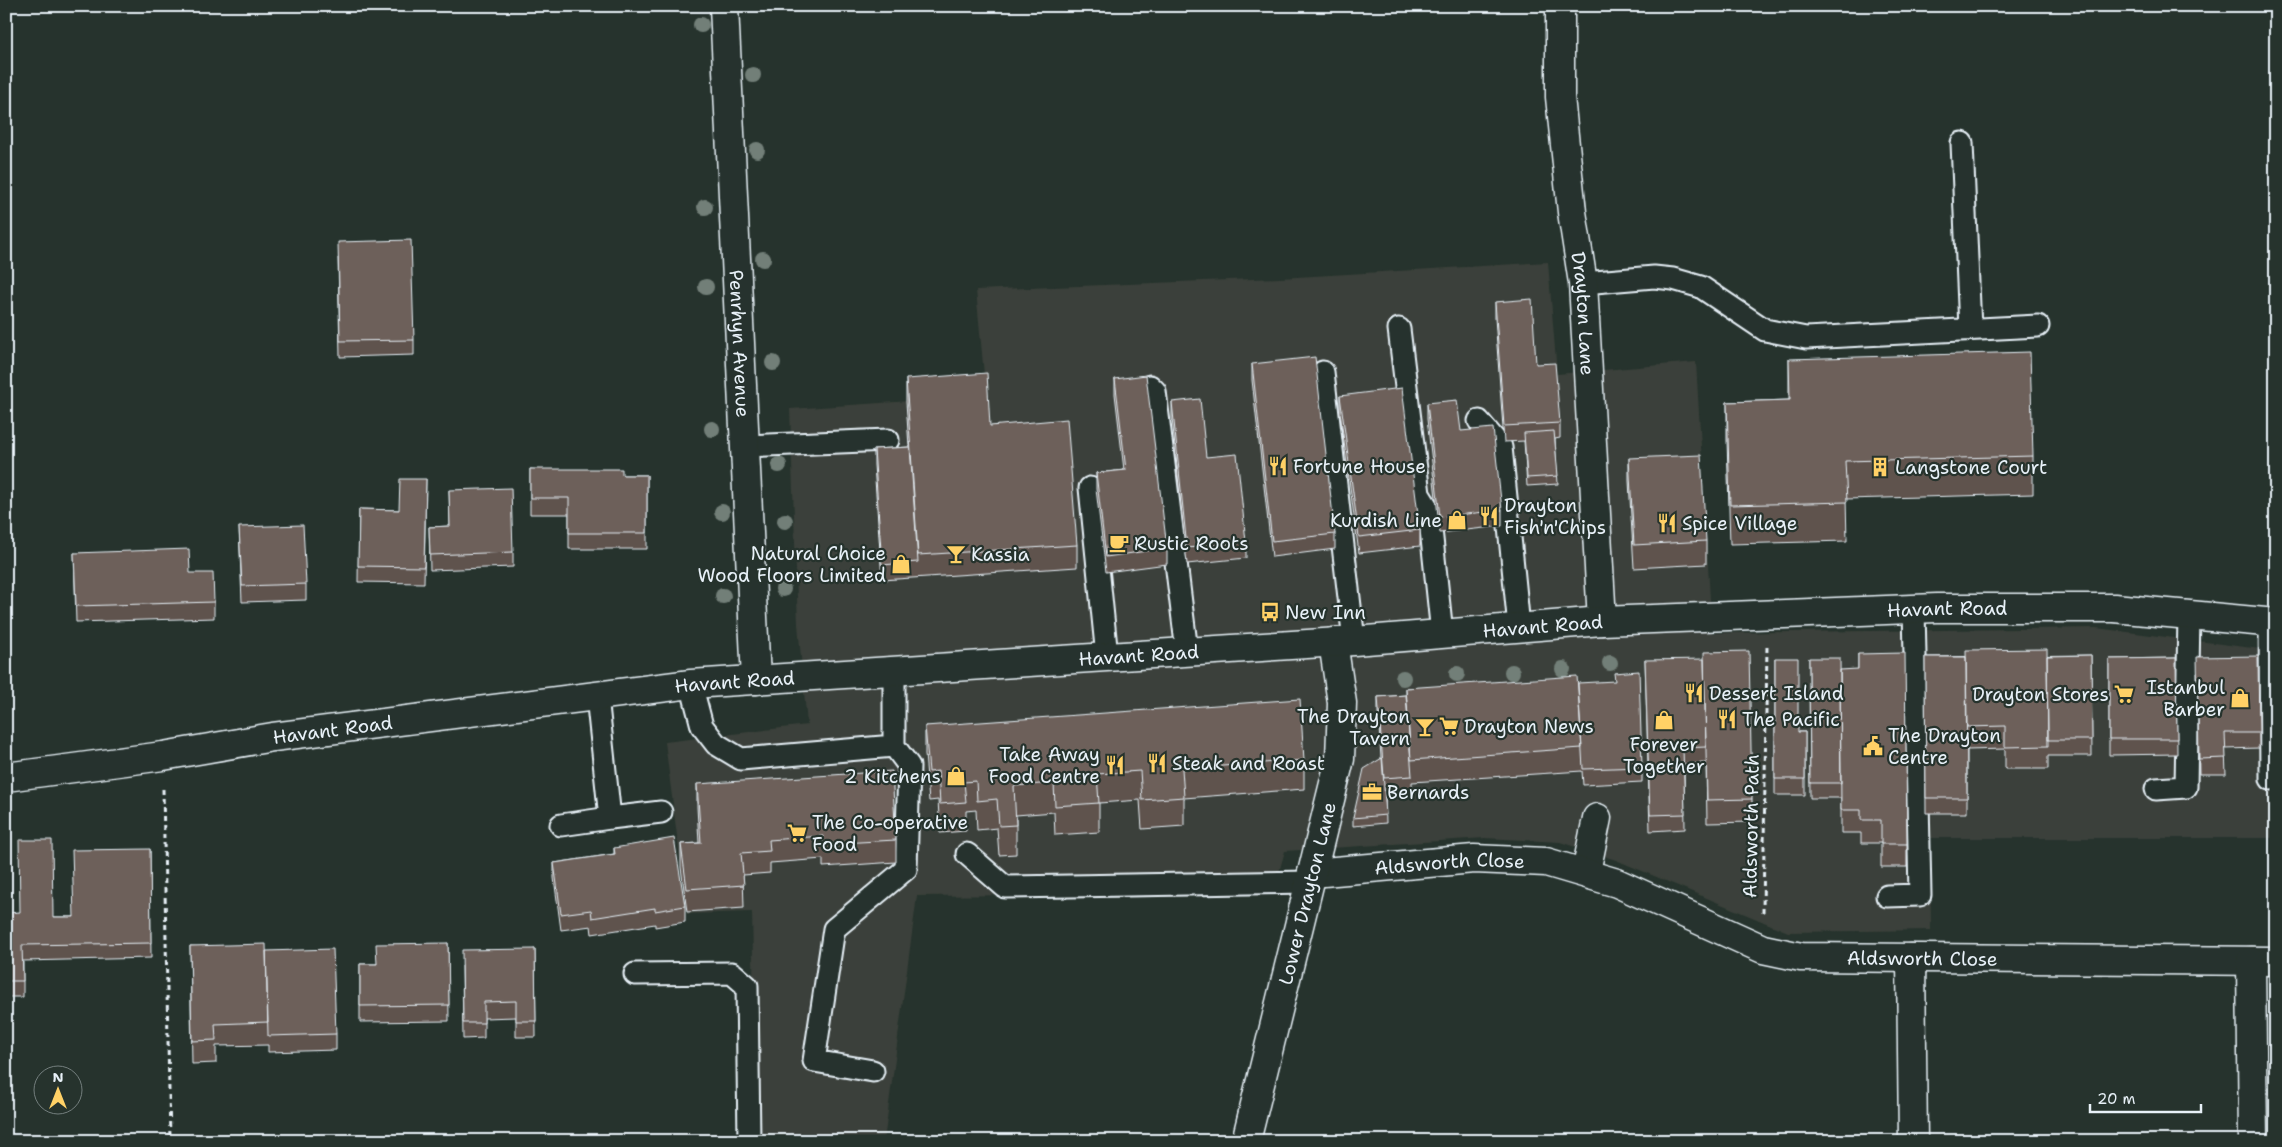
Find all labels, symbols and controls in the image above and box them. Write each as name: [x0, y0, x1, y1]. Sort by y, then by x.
street label: Drayton Lane: [1566, 250, 1601, 376]
street label: Penrhyn Avenue: [724, 269, 756, 418]
place label: Fortune House: [1293, 454, 1426, 479]
restaurant icon: Fortune House: [1267, 455, 1289, 477]
place label: Langstone Court: [1895, 455, 2047, 480]
building icon: Langstone Court: [1869, 456, 1891, 478]
place label: Drayton Fish'n'Chips: [1504, 493, 1606, 540]
restaurant icon: Drayton Fish'n'Chips: [1478, 505, 1500, 527]
place label: Kurdish Line: [1330, 508, 1442, 533]
shop icon: Kurdish Line: [1446, 509, 1468, 531]
place label: Spice Village: [1682, 511, 1798, 536]
restaurant icon: Spice Village: [1656, 512, 1678, 534]
place label: Rustic Roots: [1134, 531, 1249, 556]
cafe icon: Rustic Roots: [1108, 532, 1130, 554]
place label: Natural Choice Wood Floors Limited: [697, 541, 886, 588]
place label: Kassia: [971, 542, 1030, 567]
bar icon: Kassia: [945, 543, 967, 565]
shop icon: Natural Choice Wood Floors Limited: [890, 553, 912, 575]
street label: Havant Road: [1887, 596, 2007, 622]
place label: New Inn: [1285, 600, 1366, 625]
bus stop icon: New Inn: [1259, 601, 1281, 623]
street label: Havant Road: [1482, 608, 1604, 643]
street label: Havant Road: [1078, 639, 1200, 671]
street label: Havant Road: [673, 665, 795, 698]
place label: Istanbul Barber: [2146, 675, 2225, 722]
place label: Dessert Island: [1709, 681, 1844, 706]
restaurant icon: Dessert Island: [1683, 682, 1705, 704]
place label: Drayton Stores: [1972, 682, 2109, 707]
supermarket icon: Drayton Stores: [2113, 683, 2135, 705]
shop icon: Istanbul Barber: [2229, 687, 2251, 709]
place label: The Drayton Tavern: [1297, 704, 1410, 751]
place label: The Pacific: [1742, 707, 1840, 732]
restaurant icon: The Pacific: [1716, 708, 1738, 730]
street label: Havant Road: [271, 709, 394, 749]
shop icon: Forever Together: [1653, 709, 1675, 731]
place label: Drayton News: [1464, 714, 1594, 739]
supermarket icon: Drayton News: [1438, 715, 1460, 737]
bar icon: The Drayton Tavern: [1414, 716, 1436, 738]
place label: The Drayton Centre: [1888, 723, 2001, 770]
place label: Forever Together: [1623, 732, 1705, 779]
public building icon: The Drayton Centre: [1862, 735, 1884, 757]
place label: Take Away Food Centre: [989, 742, 1100, 789]
place label: Steak and Roast: [1172, 751, 1325, 776]
restaurant icon: Steak and Roast: [1146, 752, 1168, 774]
restaurant icon: Take Away Food Centre: [1104, 754, 1126, 776]
street label: Aldsworth Path: [1737, 754, 1765, 898]
place label: 2 Kitchens: [844, 764, 941, 789]
shop icon: 2 Kitchens: [945, 765, 967, 787]
place label: Bernards: [1387, 780, 1469, 805]
office icon: Bernards: [1361, 781, 1383, 803]
street label: Lower Drayton Lane: [1272, 799, 1341, 987]
place label: The Co-operative Food: [812, 810, 968, 857]
supermarket icon: The Co-operative Food: [786, 822, 808, 844]
street label: Aldsworth Close: [1373, 846, 1525, 880]
street label: Aldsworth Close: [1847, 945, 1998, 971]
north arrow: [32, 1064, 82, 1114]
text: N: [52, 1068, 64, 1086]
scale bar: [2090, 1082, 2201, 1114]
text: 20 m: [2097, 1089, 2136, 1109]

